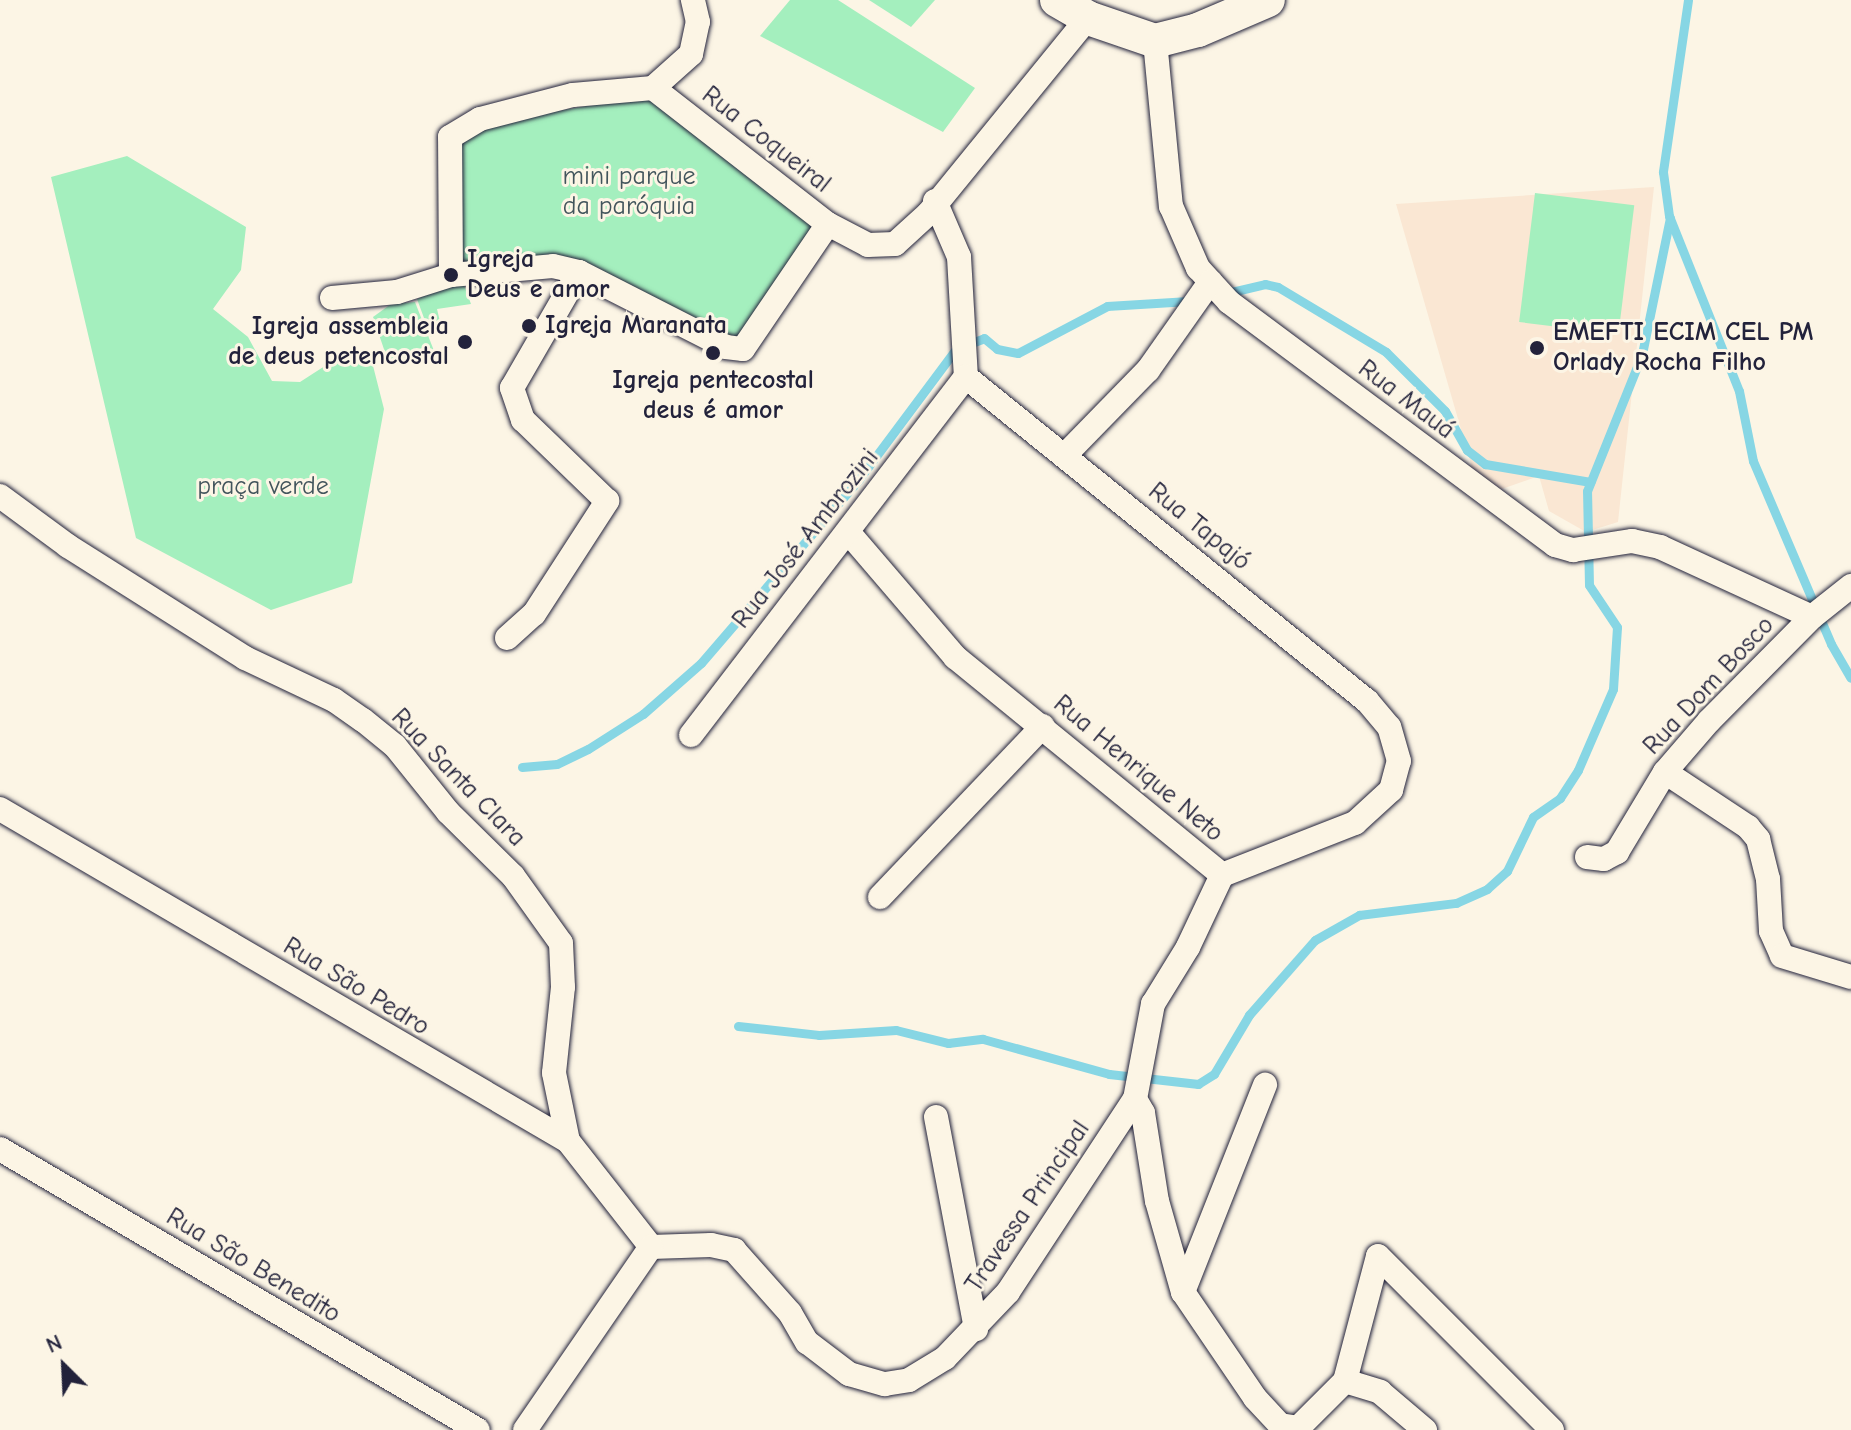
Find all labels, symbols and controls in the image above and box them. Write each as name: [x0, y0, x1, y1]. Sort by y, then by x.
street label: Rua Coqueiral: [695, 80, 837, 200]
park label: mini parque da paróquia: [562, 161, 696, 222]
place label: Igreja Deus e amor: [467, 244, 610, 306]
marker: Igreja Deus e amor: [442, 266, 460, 284]
place label: Igreja Maranata: [545, 310, 727, 342]
place label: Igreja assembleia de deus petencostal: [228, 311, 449, 372]
marker: Igreja Maranata: [520, 317, 538, 335]
place label: EMEFTI ECIM CEL PM Orlady Rocha Filho: [1553, 317, 1813, 378]
marker: Igreja assembleia de deus petencostal: [456, 333, 474, 351]
marker: EMEFTI ECIM CEL PM Orlady Rocha Filho: [1528, 339, 1546, 357]
marker: Igreja pentecostal deus é amor: [704, 344, 722, 362]
street label: Rua Mauá: [1352, 354, 1460, 446]
place label: Igreja pentecostal deus é amor: [612, 365, 814, 426]
street label: Rua José Ambrozini: [726, 443, 886, 635]
park label: praça verde: [197, 471, 329, 503]
street label: Rua Tapajó: [1142, 476, 1256, 578]
street label: Rua Dom Bosco: [1637, 610, 1781, 762]
street label: Rua Henrique Neto: [1047, 689, 1229, 849]
street label: Rua Santa Clara: [384, 702, 532, 854]
street label: Rua São Pedro: [277, 931, 435, 1043]
street label: Travessa Principal: [959, 1115, 1097, 1299]
street label: Rua São Benedito: [160, 1202, 346, 1330]
north arrow: [24, 1326, 104, 1406]
text: N: [42, 1329, 66, 1359]

